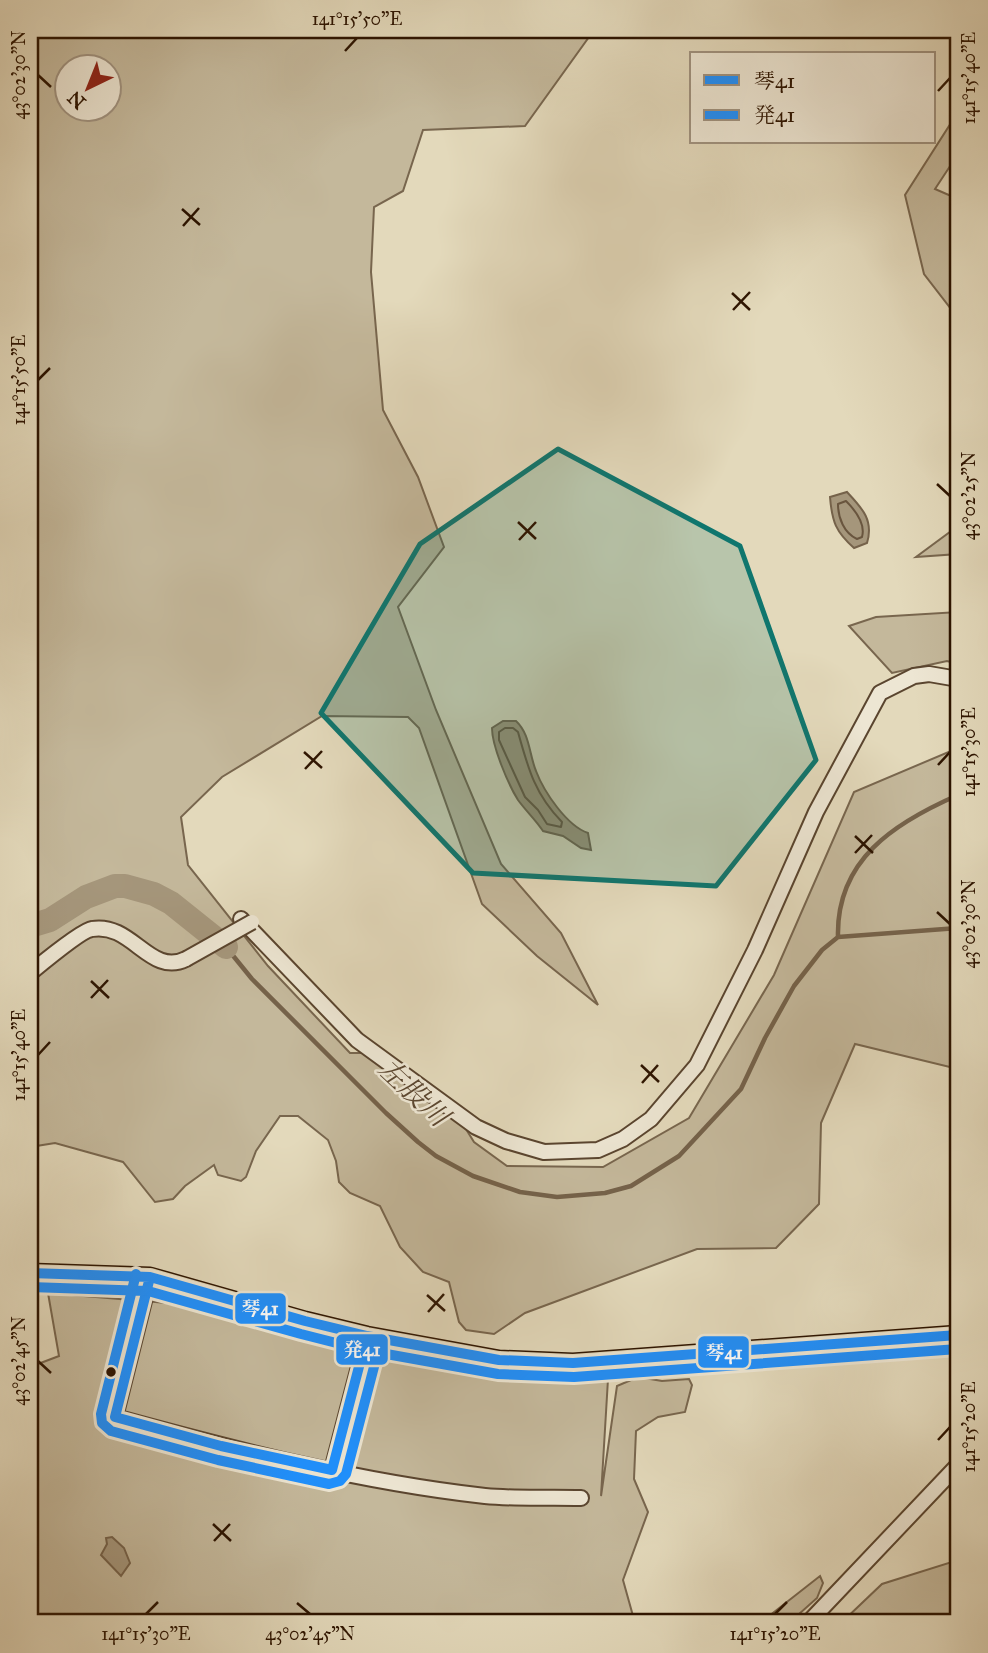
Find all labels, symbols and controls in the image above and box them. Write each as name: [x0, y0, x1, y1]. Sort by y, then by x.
text: 141°15'50"E: [312, 8, 402, 30]
text: 43°02'30"N: [8, 31, 30, 119]
text: 141°15'40"E: [958, 32, 980, 124]
north arrow: [52, 52, 122, 122]
legend: [690, 52, 936, 144]
text: 琴41: [754, 68, 795, 94]
text: N: [63, 86, 90, 114]
text: 発41: [754, 102, 795, 128]
text: 141°15'50"E: [8, 335, 30, 425]
text: 43°02'25"N: [958, 452, 980, 540]
text: 141°15'30"E: [958, 707, 980, 797]
text: 43°02'30"N: [958, 880, 980, 968]
text: 141°15'40"E: [8, 1009, 30, 1101]
water label: 左股川: [371, 1051, 458, 1136]
line badge: 琴41: [234, 1292, 287, 1325]
text: 琴41: [241, 1297, 279, 1321]
text: 43°02'45"N: [8, 1316, 30, 1406]
line badge: 発41: [335, 1333, 389, 1366]
line badge: 琴41: [697, 1335, 750, 1369]
text: 発41: [343, 1338, 381, 1362]
text: 琴41: [705, 1341, 743, 1365]
unlabelled marker: [104, 1365, 118, 1379]
text: 141°15'20"E: [958, 1381, 980, 1473]
text: 141°15'30"E: [101, 1623, 191, 1645]
text: 43°02'45"N: [265, 1623, 355, 1645]
text: 141°15'20"E: [729, 1623, 821, 1645]

